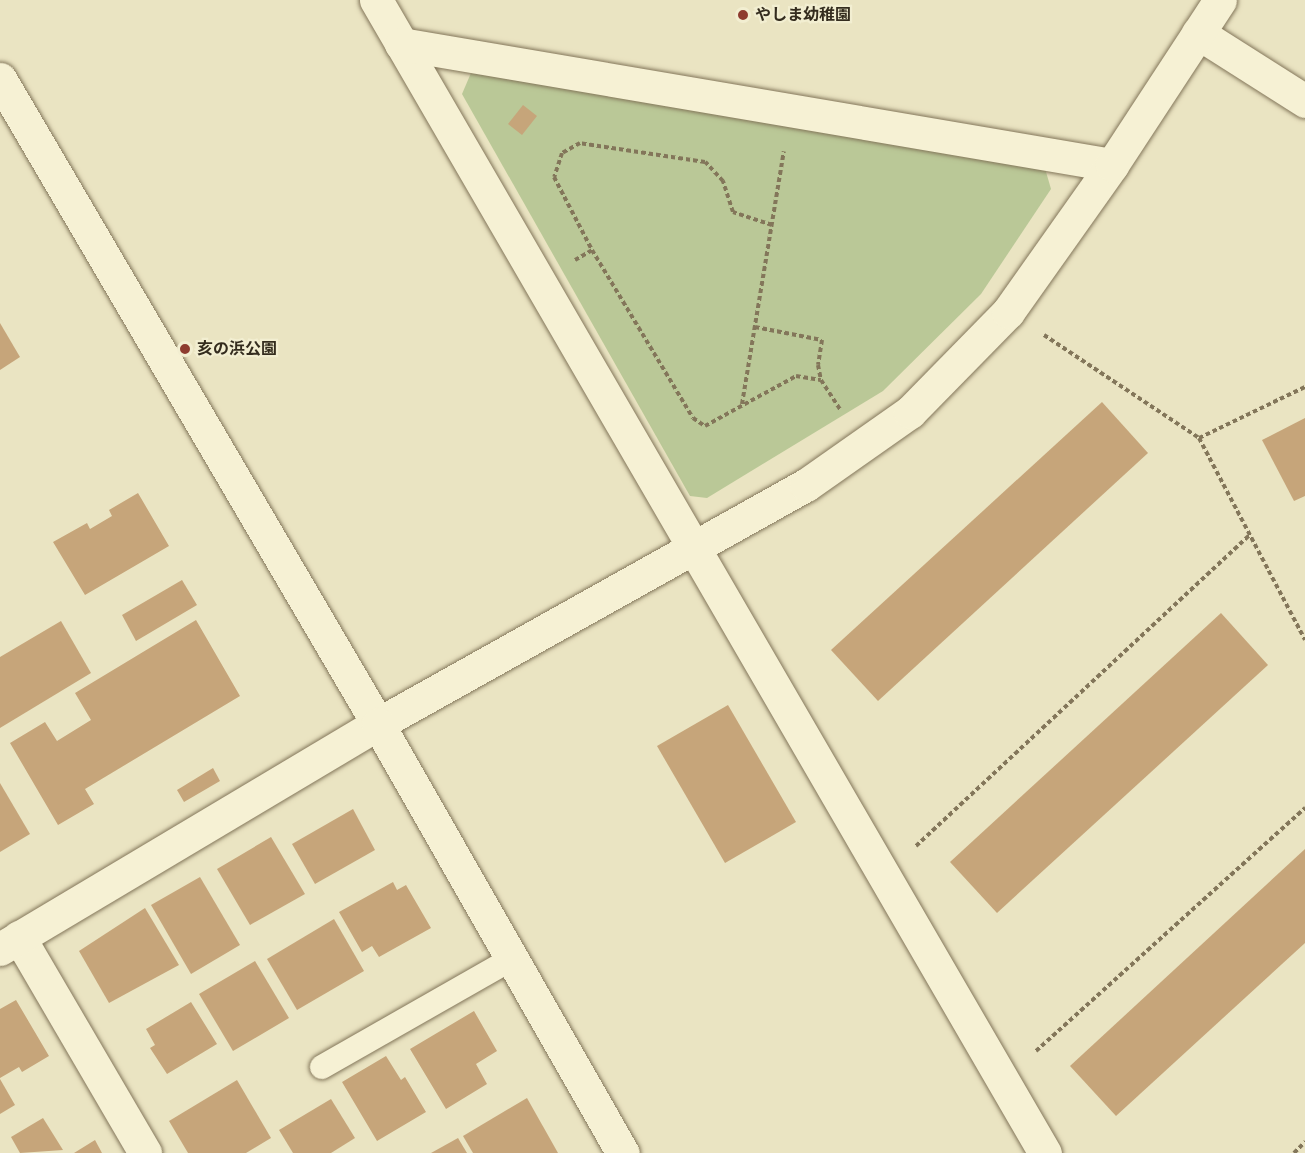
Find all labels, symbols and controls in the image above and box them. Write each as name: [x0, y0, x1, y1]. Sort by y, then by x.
place label: やしま幼稚園: [755, 5, 851, 25]
marker: やしま幼稚園: [736, 8, 750, 22]
place label: 亥の浜公園: [197, 339, 277, 359]
marker: 亥の浜公園: [178, 342, 192, 356]

